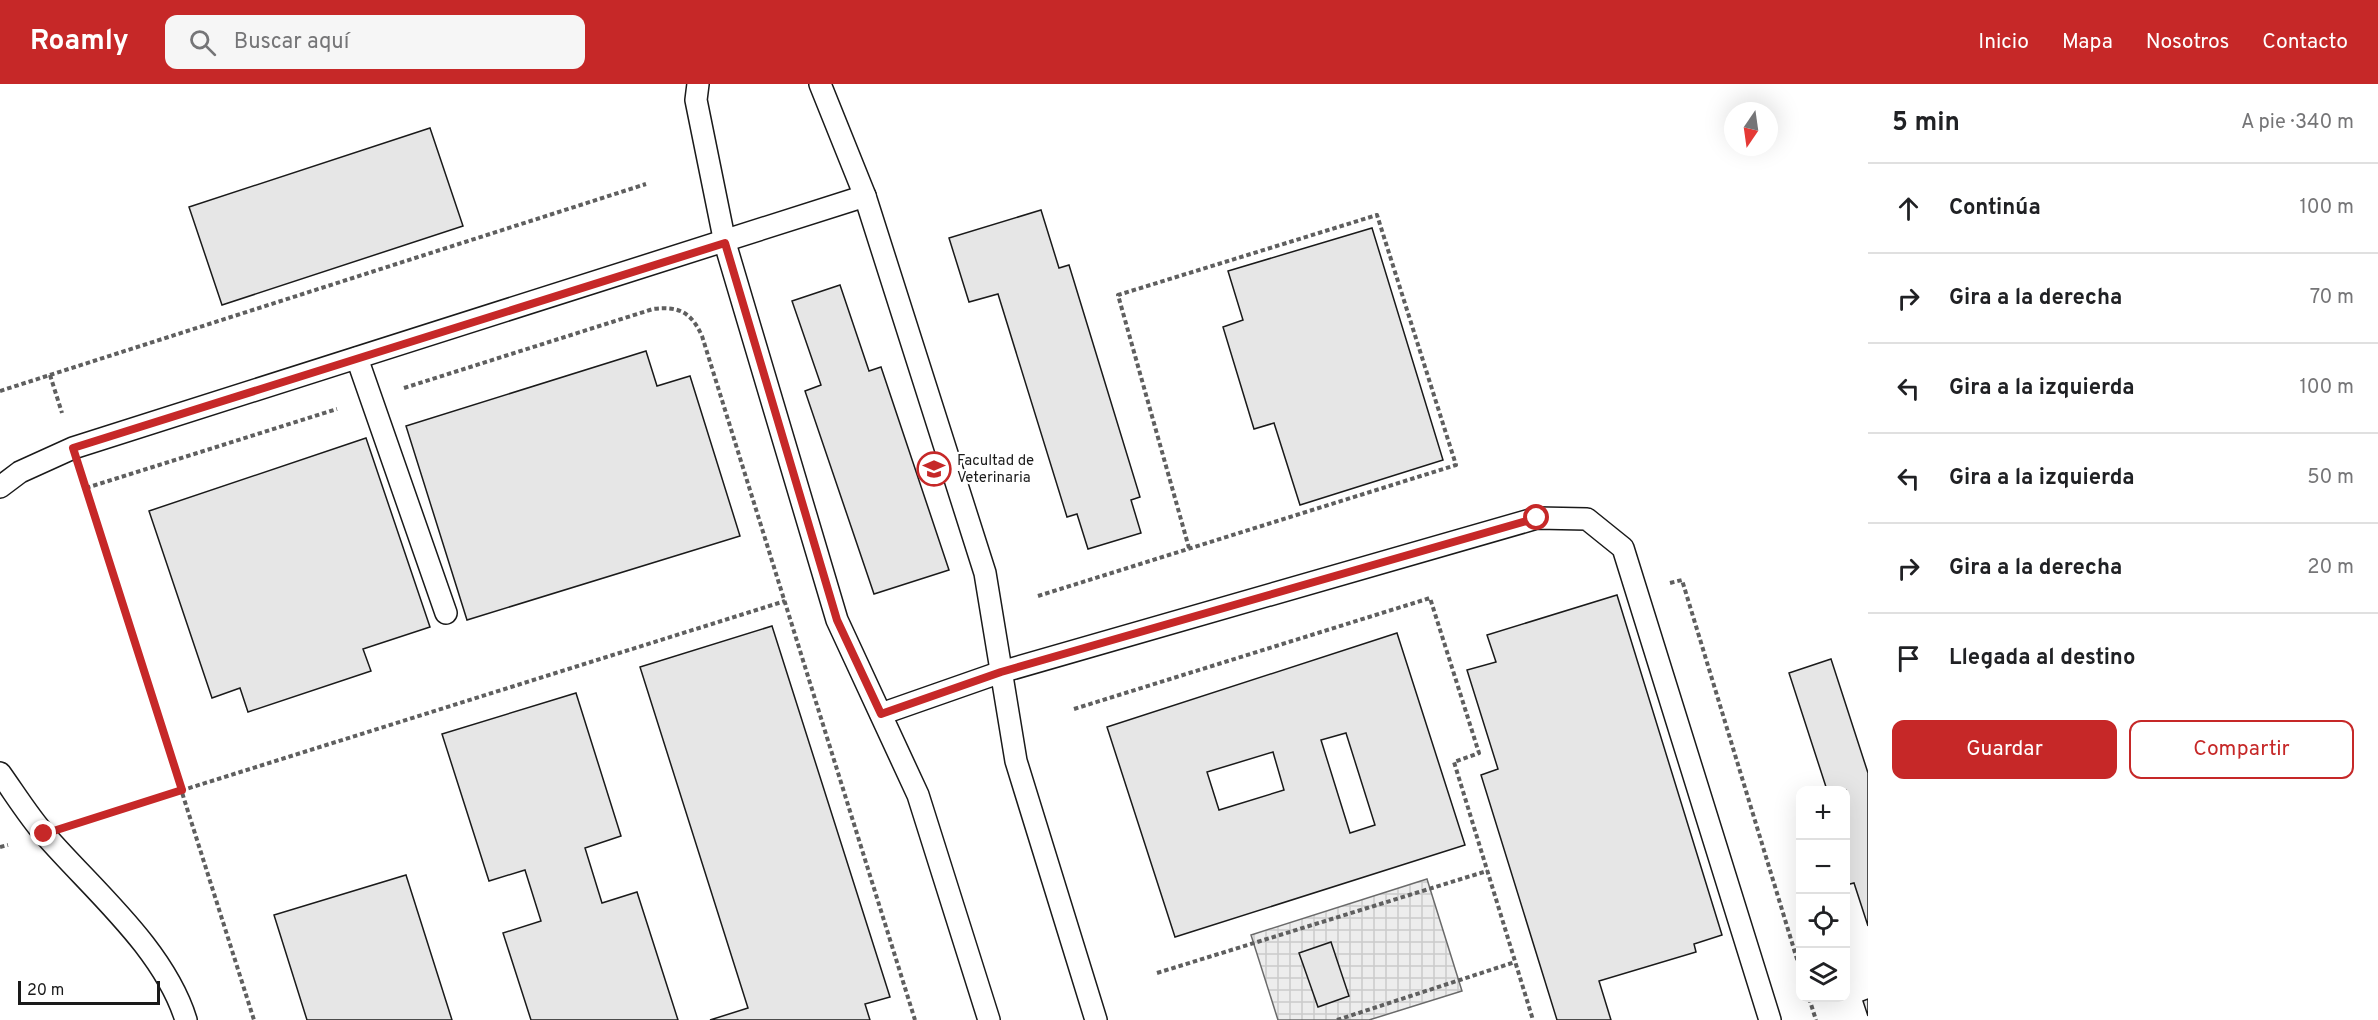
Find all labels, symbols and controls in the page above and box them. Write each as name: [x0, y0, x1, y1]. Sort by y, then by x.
search box: [165, 15, 585, 69]
text: Roamly: [30, 24, 129, 60]
icon: search: [186, 26, 219, 59]
text: Buscar aquí: [234, 29, 349, 56]
text: Inicio: [1978, 29, 2029, 56]
text: Mapa: [2062, 29, 2113, 56]
text: Nosotros: [2146, 29, 2229, 56]
text: Contacto: [2262, 29, 2348, 56]
north arrow: [1724, 102, 1778, 156]
text: 5 min: [1892, 107, 1960, 140]
text: A pie · 340 m: [2241, 110, 2354, 136]
icon: ahead: [1892, 192, 1925, 225]
text: Continúa: [1949, 195, 2041, 222]
text: 100 m: [2299, 195, 2354, 221]
icon: right: [1892, 282, 1925, 315]
text: Gira a la derecha: [1949, 285, 2122, 312]
text: 70 m: [2310, 285, 2354, 311]
icon: left: [1892, 372, 1925, 405]
text: Gira a la izquierda: [1949, 375, 2135, 402]
text: 100 m: [2299, 375, 2354, 401]
school or university icon: Facultad de Veterinaria: [916, 451, 952, 487]
place label: Facultad de Veterinaria: [957, 452, 1034, 488]
icon: left: [1892, 462, 1925, 495]
text: Gira a la izquierda: [1949, 465, 2135, 492]
text: 50 m: [2307, 465, 2354, 491]
route start: [1523, 504, 1549, 530]
icon: right: [1892, 552, 1925, 585]
text: Gira a la derecha: [1949, 555, 2122, 582]
text: 20 m: [2307, 555, 2354, 581]
icon: arrive: [1892, 642, 1925, 675]
text: Llegada al destino: [1949, 645, 2135, 672]
button: Guardar: [1892, 720, 2117, 779]
button: Compartir: [2129, 720, 2354, 779]
map controls: [1796, 786, 1850, 1002]
button: +: [1796, 786, 1850, 840]
route end: [30, 820, 56, 846]
button: −: [1796, 840, 1850, 894]
button: locate: [1796, 894, 1850, 948]
button: layers: [1796, 948, 1850, 1002]
scale bar: [18, 978, 160, 1006]
text: 20 m: [27, 981, 64, 1001]

